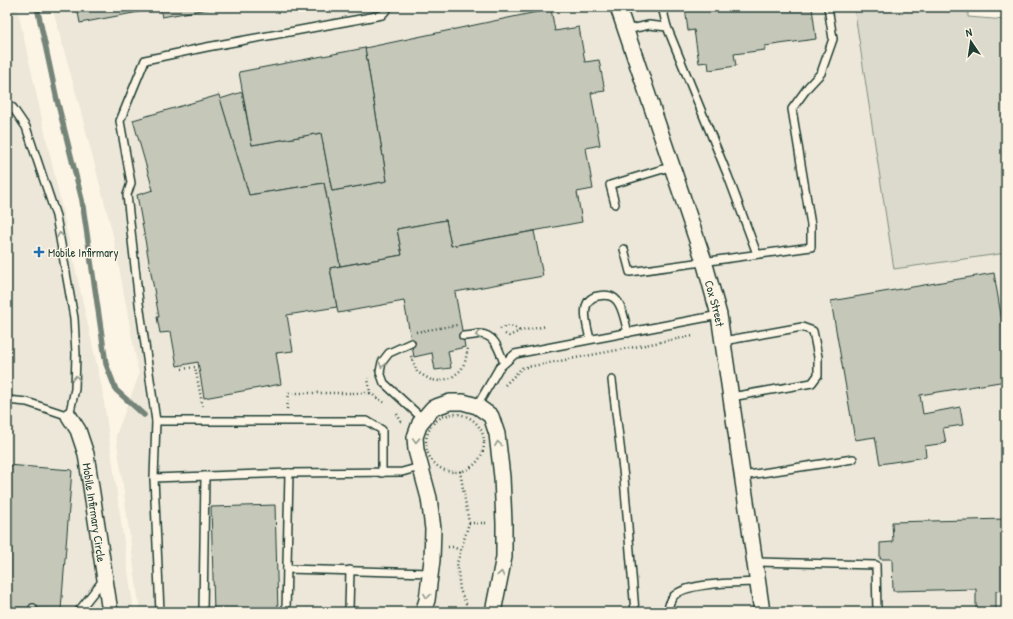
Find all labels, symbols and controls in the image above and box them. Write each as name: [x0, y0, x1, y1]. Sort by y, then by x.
north arrow: [951, 22, 991, 62]
text: N: [964, 25, 973, 40]
one-way arrow: [56, 232, 64, 238]
place label: Mobile Infirmary: [48, 244, 119, 261]
marker: Mobile Infirmary: [33, 246, 45, 258]
street label: Cox Street: [701, 278, 729, 329]
one-way arrow: [475, 331, 481, 339]
one-way arrow: [378, 362, 387, 369]
one-way arrow: [72, 375, 80, 381]
one-way arrow: [412, 438, 420, 444]
one-way arrow: [494, 441, 503, 447]
street label: Mobile Infirmary Circle: [79, 462, 111, 563]
one-way arrow: [496, 571, 505, 577]
one-way arrow: [423, 593, 432, 599]

